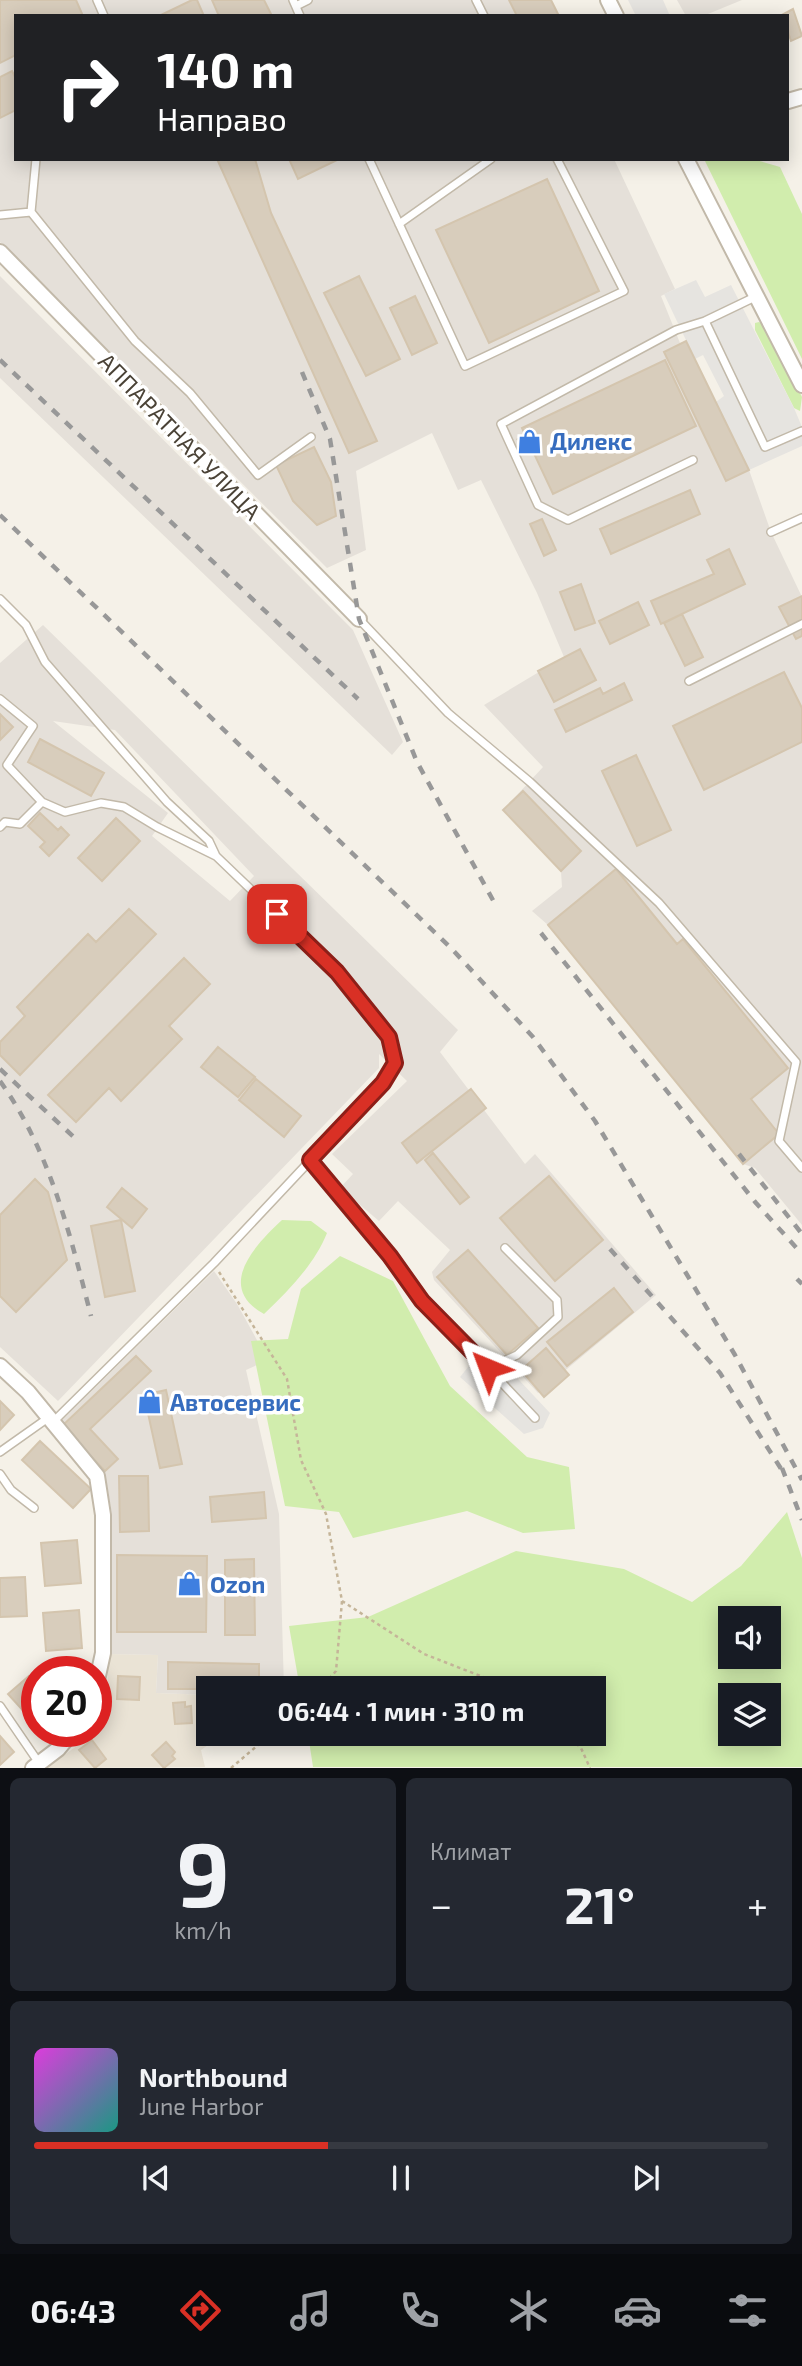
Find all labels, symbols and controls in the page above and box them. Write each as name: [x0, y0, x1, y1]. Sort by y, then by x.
text: 140 m: [157, 39, 294, 98]
icon: right: [42, 42, 133, 133]
text: Направо: [157, 99, 287, 137]
street label: АППАРАТНАЯ УЛИЦА: [93, 347, 267, 526]
shop icon: Дилекс: [516, 427, 544, 455]
place label: Дилекс: [550, 427, 632, 455]
pin: [247, 884, 307, 944]
icon: arrive: [258, 895, 296, 933]
position arrow: [451, 1331, 525, 1405]
shop icon: Автосервис: [136, 1388, 164, 1416]
place label: Автосервис: [170, 1388, 301, 1416]
shop icon: Ozon: [176, 1570, 204, 1598]
place label: Ozon: [210, 1570, 265, 1598]
map controls: [718, 1606, 781, 1746]
button: sound: [718, 1606, 781, 1669]
speed limit sign: 20: [21, 1656, 112, 1747]
button: layers: [718, 1683, 781, 1746]
text: 06:44 · 1 мин · 310 m: [278, 1695, 524, 1726]
text: 9: [176, 1816, 230, 1925]
text: Климат: [430, 1837, 511, 1865]
text: 21°: [564, 1872, 635, 1934]
text: −: [430, 1881, 452, 1927]
text: +: [747, 1881, 768, 1927]
text: km/h: [174, 1916, 232, 1944]
text: Northbound: [139, 2061, 288, 2092]
text: June Harbor: [139, 2092, 263, 2120]
icon: previous: [137, 2159, 175, 2197]
icon: pause: [382, 2159, 420, 2197]
icon: next: [627, 2159, 665, 2197]
icon: directions: [176, 2286, 225, 2335]
icon: music: [286, 2286, 335, 2335]
icon: phone: [395, 2286, 444, 2335]
icon: climate: [504, 2286, 553, 2335]
icon: car: [613, 2286, 662, 2335]
icon: filters: [723, 2286, 772, 2335]
text: 06:43: [30, 2291, 116, 2329]

